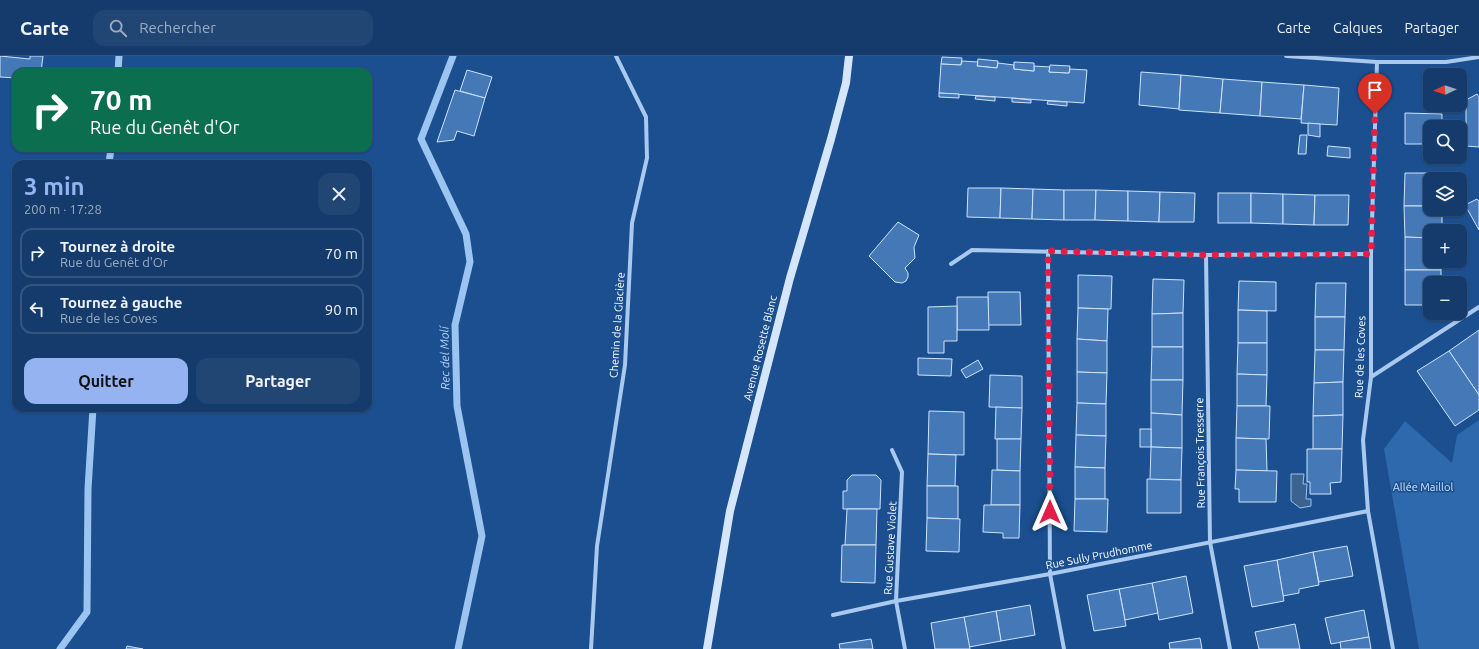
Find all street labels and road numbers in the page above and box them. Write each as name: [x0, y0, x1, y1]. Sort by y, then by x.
street label: Chemin de la Glacière: [607, 272, 627, 378]
street label: Avenue Rosette Blanc: [741, 294, 779, 402]
street label: Rue de les Coves: [1353, 315, 1367, 398]
street label: Rue François Tresserre: [1193, 397, 1207, 509]
street label: Rue Gustave Violet: [882, 500, 898, 595]
street label: Rue Sully Prudhomme: [1045, 539, 1153, 571]

